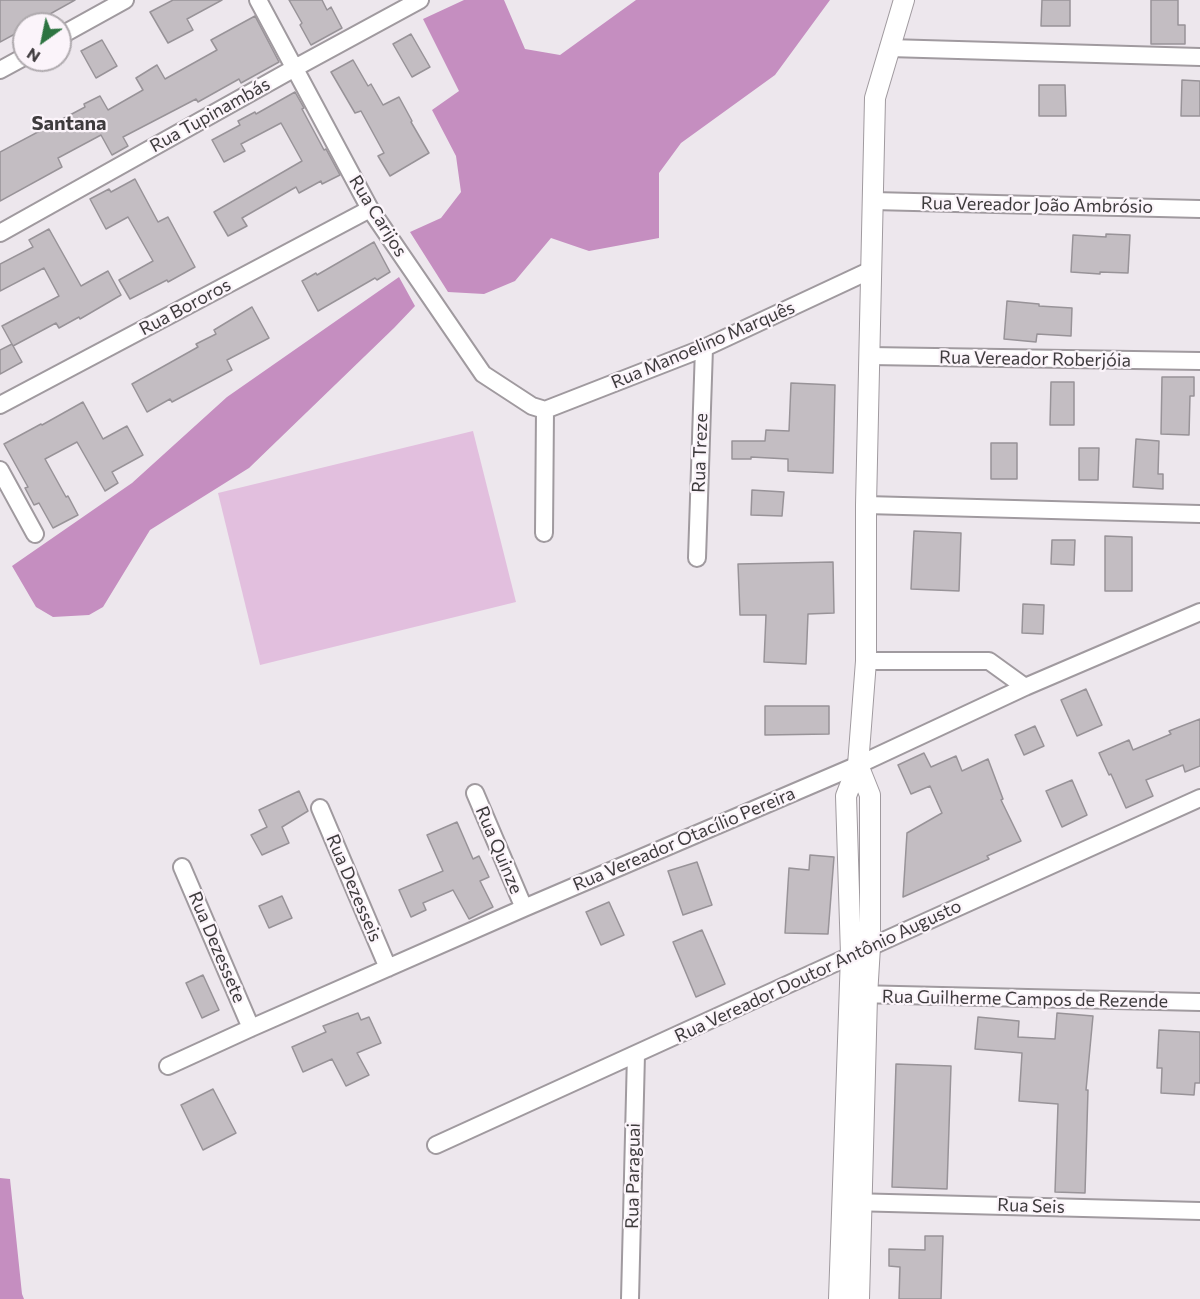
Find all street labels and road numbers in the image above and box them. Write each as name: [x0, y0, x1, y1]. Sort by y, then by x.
street label: Rua Tupinambás: [146, 73, 274, 157]
street label: Rua Carijos: [345, 171, 411, 261]
street label: Rua Vereador João Ambrósio: [921, 192, 1153, 218]
street label: Rua Bororos: [136, 274, 234, 340]
street label: Rua Manoelino Marquês: [608, 297, 798, 393]
street label: Rua Vereador Roberjóia: [939, 347, 1131, 371]
street label: Rua Treze: [688, 413, 712, 493]
street label: Rua Vereador Otacílio Pereira: [570, 782, 798, 896]
street label: Rua Quinze: [471, 803, 527, 897]
street label: Rua Dezesseis: [322, 831, 386, 945]
street label: Rua Dezessete: [184, 888, 250, 1006]
street label: Rua Vereador Doutor Antônio Augusto: [671, 895, 965, 1047]
street label: Rua Guilherme Campos de Rezende: [882, 986, 1168, 1012]
street label: Rua Paraguai: [621, 1123, 645, 1229]
street label: Rua Seis: [997, 1194, 1065, 1218]

